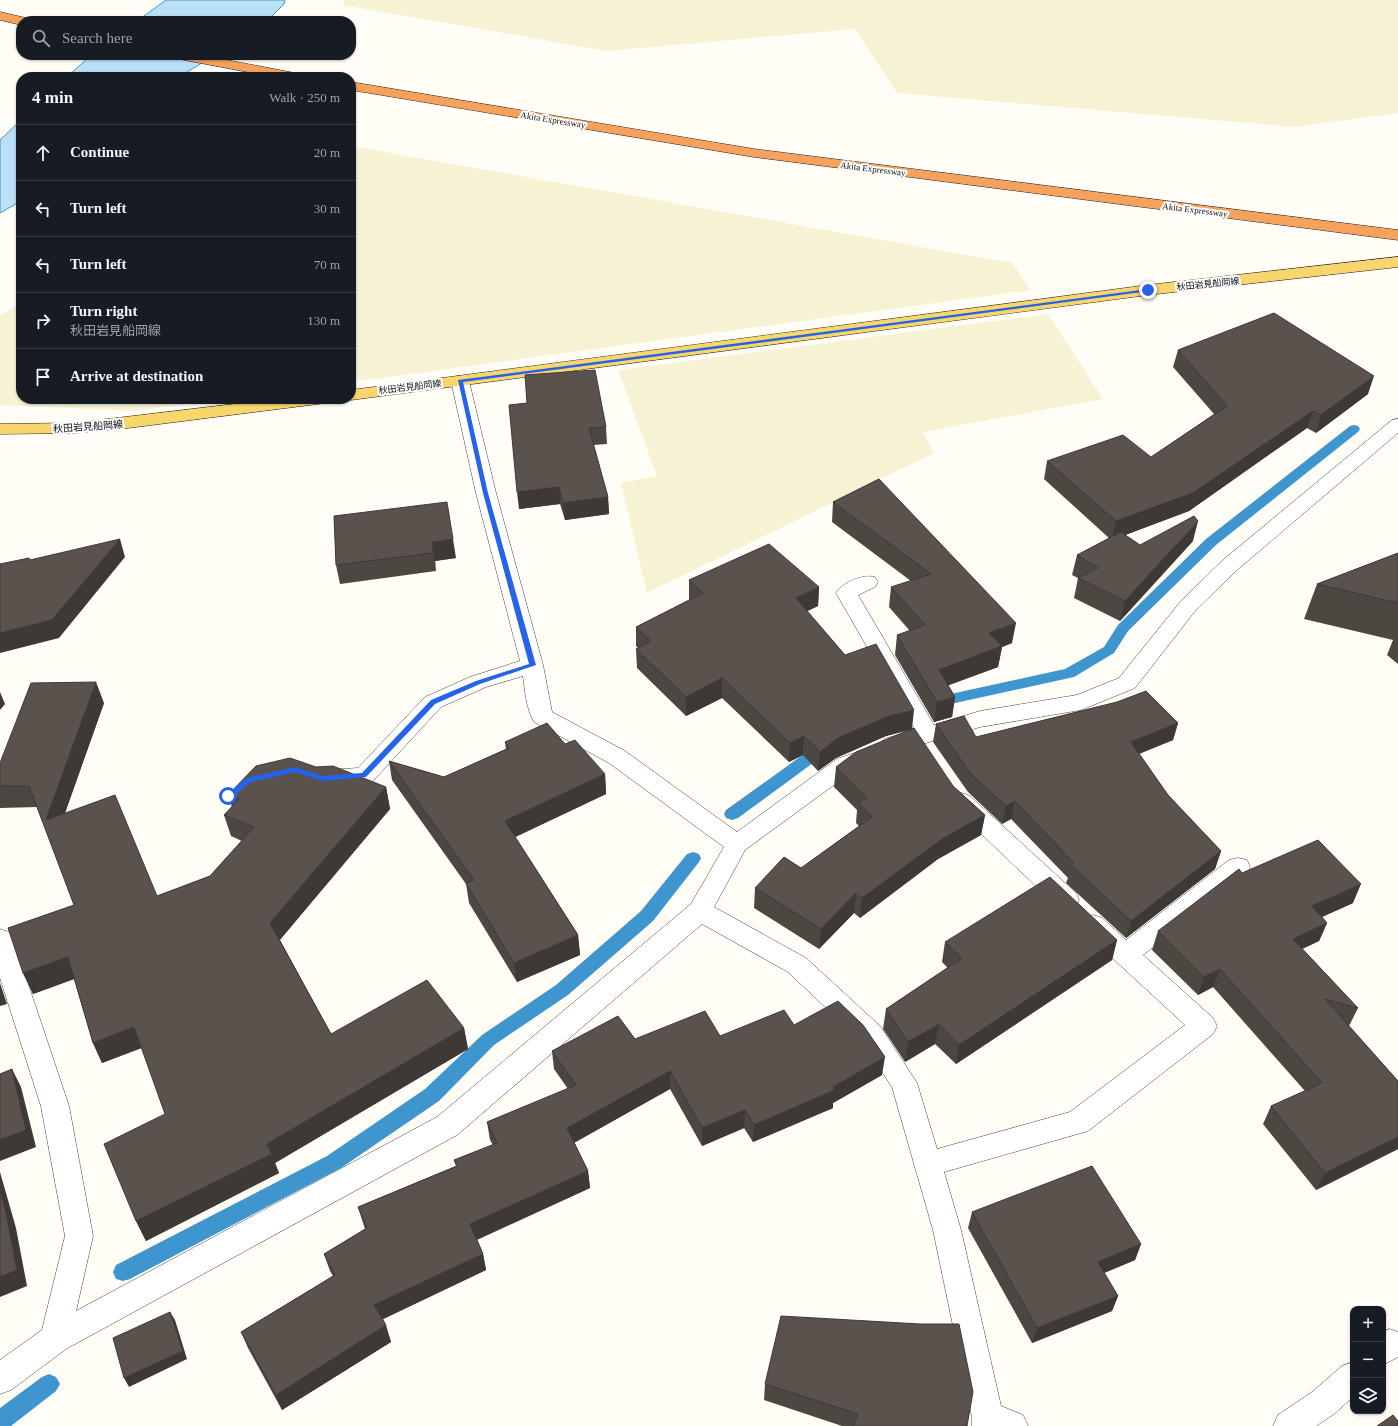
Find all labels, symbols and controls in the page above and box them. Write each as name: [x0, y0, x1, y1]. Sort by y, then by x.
search box: [16, 16, 356, 60]
icon: search: [30, 27, 52, 49]
text: Search here: [62, 30, 132, 46]
text: 4 min: [32, 88, 73, 107]
text: Walk · 250 m: [269, 90, 340, 105]
street label: Akita Expressway: [520, 110, 587, 130]
icon: ahead: [32, 142, 54, 164]
text: Continue: [70, 144, 129, 160]
text: 20 m: [314, 145, 340, 160]
street label: Akita Expressway: [840, 160, 907, 178]
icon: left: [32, 198, 54, 220]
text: Turn left: [70, 200, 127, 216]
text: 30 m: [314, 201, 340, 216]
street label: Akita Expressway: [1162, 201, 1229, 219]
icon: left: [32, 254, 54, 276]
text: Turn left: [70, 256, 127, 272]
text: 70 m: [314, 257, 340, 272]
street label: 秋田岩見船岡線: [1176, 276, 1241, 292]
route end: [1139, 281, 1157, 299]
text: Turn right: [70, 303, 137, 319]
icon: right: [32, 310, 54, 332]
text: 130 m: [307, 313, 340, 328]
text: 秋田岩見船岡線: [70, 323, 161, 338]
icon: arrive: [32, 366, 54, 388]
text: Arrive at destination: [70, 368, 203, 384]
street label: 秋田岩見船岡線: [378, 378, 443, 396]
street label: 秋田岩見船岡線: [53, 419, 123, 434]
route start: [219, 787, 237, 805]
map controls: [1350, 1306, 1386, 1414]
button: +: [1350, 1306, 1386, 1342]
button: −: [1350, 1342, 1386, 1378]
button: layers: [1350, 1378, 1386, 1414]

